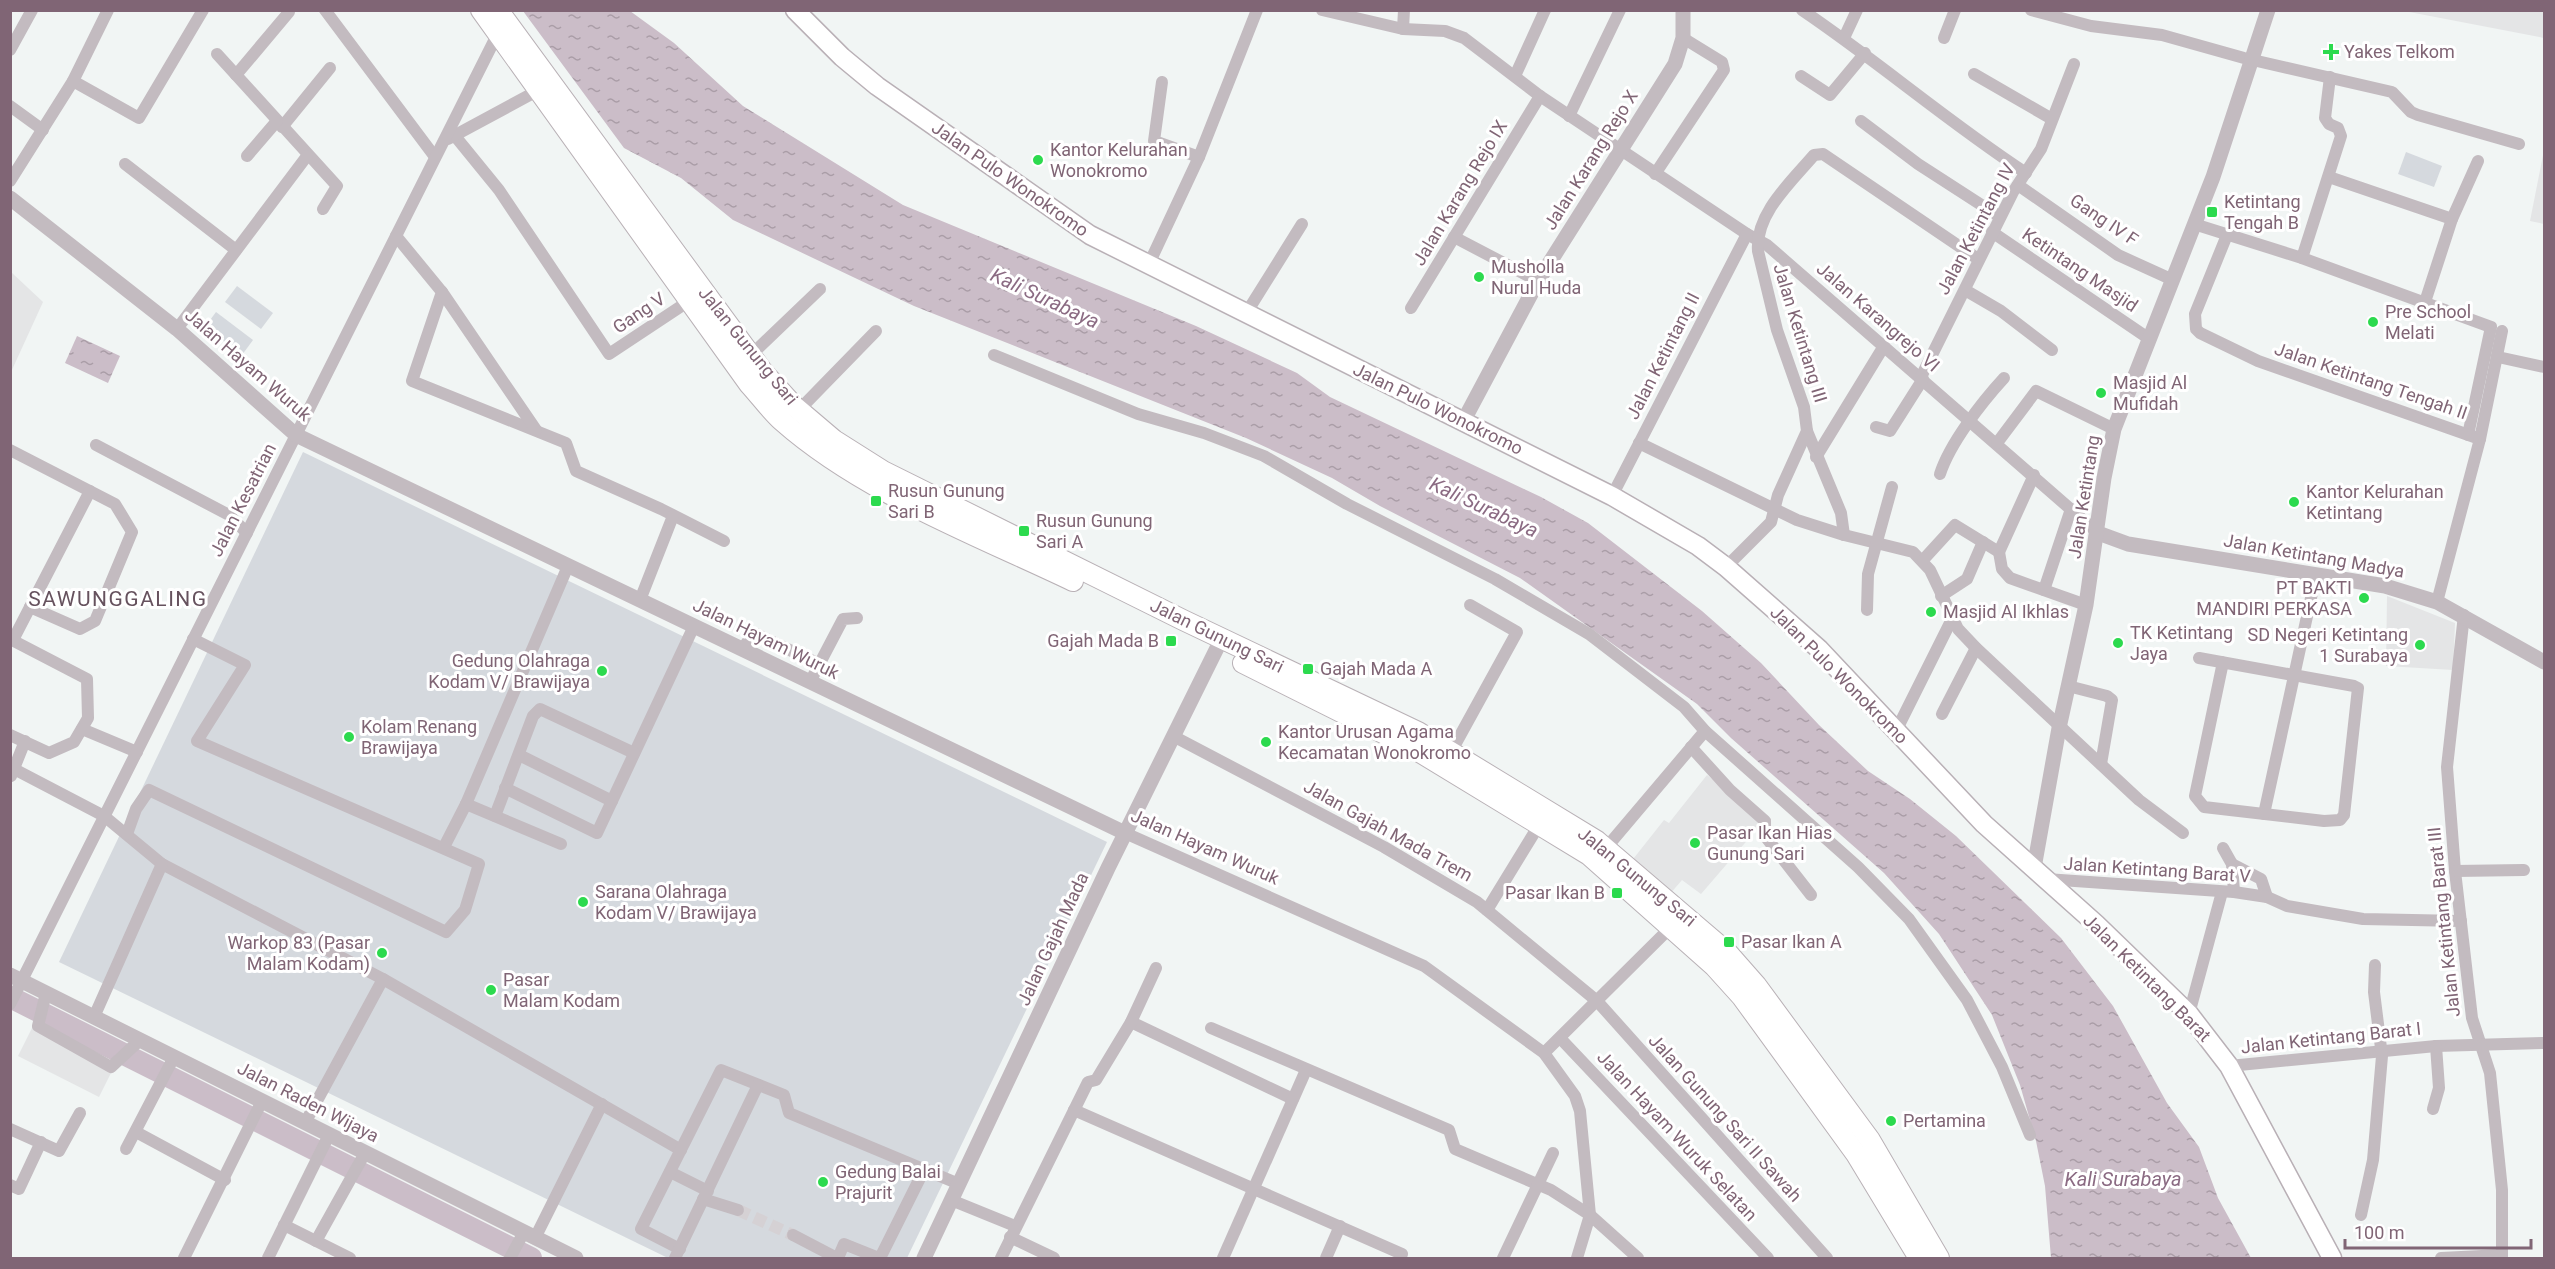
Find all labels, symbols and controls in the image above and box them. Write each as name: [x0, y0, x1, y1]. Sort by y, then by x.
place label: Yakes Telkom: [2344, 41, 2455, 62]
marker: Yakes Telkom: [2322, 43, 2340, 61]
street label: Jalan Karang Rejo X: [1539, 86, 1642, 233]
street label: Jalan Karang Rejo IX: [1408, 116, 1511, 269]
street label: Jalan Pulo Wonokromo: [928, 117, 1093, 241]
place label: Kantor Kelurahan Wonokromo: [1050, 139, 1188, 181]
marker: Kantor Kelurahan Wonokromo: [1031, 153, 1045, 167]
street label: Jalan Ketintang IV: [1932, 159, 2019, 298]
street label: Gang IV F: [2066, 189, 2142, 250]
place label: Ketintang Tengah B: [2224, 191, 2301, 233]
marker: Ketintang Tengah B: [2205, 205, 2219, 219]
street label: Ketintang Masjid: [2019, 223, 2142, 316]
place label: Musholla Nurul Huda: [1491, 256, 1581, 298]
street label: Jalan Karangrejo VI: [1813, 258, 1944, 376]
street label: Jalan Ketintang III: [1769, 261, 1832, 405]
water label: Kali Surabaya: [987, 262, 1103, 334]
marker: Musholla Nurul Huda: [1472, 270, 1486, 284]
street label: Jalan Gunung Sari: [694, 282, 802, 409]
street label: Gang V: [609, 287, 669, 338]
street label: Jalan Ketintang II: [1622, 289, 1703, 423]
place label: Pre School Melati: [2385, 301, 2471, 343]
street label: Jalan Hayam Wuruk: [181, 304, 316, 426]
marker: Pre School Melati: [2366, 315, 2380, 329]
street label: Jalan Ketintang Tengah II: [2272, 338, 2470, 423]
street label: Jalan Pulo Wonokromo: [1350, 358, 1527, 459]
place label: Masjid Al Mufidah: [2113, 372, 2187, 414]
marker: Masjid Al Mufidah: [2094, 386, 2108, 400]
street label: Jalan Ketintang: [2063, 434, 2104, 560]
street label: Jalan Kesatrian: [205, 440, 280, 560]
water label: Kali Surabaya: [1426, 471, 1542, 543]
place label: Rusun Gunung Sari B: [888, 480, 1005, 522]
place label: Kantor Kelurahan Ketintang: [2306, 481, 2444, 523]
marker: Rusun Gunung Sari B: [869, 494, 883, 508]
marker: Kantor Kelurahan Ketintang: [2287, 495, 2301, 509]
place label: Rusun Gunung Sari A: [1036, 510, 1153, 552]
marker: Rusun Gunung Sari A: [1017, 524, 1031, 538]
street label: Jalan Ketintang Madya: [2222, 529, 2406, 582]
place label: PT BAKTI MANDIRI PERKASA: [2196, 577, 2352, 619]
district label: SAWUNGGALING: [28, 587, 208, 611]
marker: PT BAKTI MANDIRI PERKASA: [2357, 591, 2371, 605]
street label: Jalan Hayam Wuruk: [690, 594, 844, 683]
street label: Jalan Gunung Sari: [1147, 594, 1287, 677]
street label: Jalan Pulo Wonokromo: [1766, 601, 1913, 748]
place label: Masjid Al Ikhlas: [1943, 601, 2069, 622]
marker: Masjid Al Ikhlas: [1924, 605, 1938, 619]
place label: TK Ketintang Jaya: [2130, 622, 2233, 664]
place label: SD Negeri Ketintang 1 Surabaya: [2248, 624, 2408, 666]
place label: Gajah Mada B: [1047, 630, 1159, 651]
marker: Gajah Mada B: [1164, 634, 1178, 648]
marker: TK Ketintang Jaya: [2111, 636, 2125, 650]
marker: SD Negeri Ketintang 1 Surabaya: [2413, 638, 2427, 652]
place label: Gedung Olahraga Kodam V/ Brawijaya: [428, 650, 590, 692]
place label: Gajah Mada A: [1320, 658, 1432, 679]
marker: Gajah Mada A: [1301, 662, 1315, 676]
marker: Gedung Olahraga Kodam V/ Brawijaya: [595, 664, 609, 678]
place label: Kolam Renang Brawijaya: [361, 716, 477, 758]
place label: Kantor Urusan Agama Kecamatan Wonokromo: [1278, 721, 1471, 763]
marker: Kolam Renang Brawijaya: [342, 730, 356, 744]
marker: Kantor Urusan Agama Kecamatan Wonokromo: [1259, 735, 1273, 749]
street label: Jalan Gajah Mada Trem: [1300, 775, 1476, 886]
street label: Jalan Hayam Wuruk: [1128, 804, 1283, 889]
place label: Pasar Ikan Hias Gunung Sari: [1707, 822, 1832, 864]
street label: Jalan Gunung Sari: [1574, 823, 1701, 931]
street label: Jalan Ketintang Barat III: [2423, 826, 2464, 1018]
marker: Pasar Ikan Hias Gunung Sari: [1688, 836, 1702, 850]
street label: Jalan Ketintang Barat V: [2063, 852, 2252, 887]
street label: Jalan Gajah Mada: [1013, 869, 1093, 1009]
place label: Sarana Olahraga Kodam V/ Brawijaya: [595, 881, 757, 923]
place label: Pasar Ikan B: [1505, 882, 1605, 903]
marker: Pasar Ikan B: [1610, 886, 1624, 900]
marker: Sarana Olahraga Kodam V/ Brawijaya: [576, 895, 590, 909]
street label: Jalan Ketintang Barat: [2079, 909, 2216, 1046]
place label: Pasar Ikan A: [1741, 931, 1842, 952]
place label: Warkop 83 (Pasar Malam Kodam): [227, 932, 370, 975]
marker: Pasar Ikan A: [1722, 935, 1736, 949]
marker: Warkop 83 (Pasar Malam Kodam): [375, 946, 389, 960]
place label: Pasar Malam Kodam: [503, 969, 620, 1011]
marker: Pasar Malam Kodam: [484, 983, 498, 997]
street label: Jalan Ketintang Barat I: [2240, 1018, 2422, 1057]
street label: Jalan Gunung Sari II Sawah: [1645, 1030, 1806, 1206]
street label: Jalan Hayam Wuruk Selatan: [1593, 1046, 1762, 1225]
street label: Jalan Raden Wijaya: [234, 1057, 382, 1146]
place label: Pertamina: [1903, 1110, 1986, 1131]
marker: Pertamina: [1884, 1114, 1898, 1128]
place label: Gedung Balai Prajurit: [835, 1161, 941, 1203]
water label: Kali Surabaya: [2065, 1167, 2181, 1191]
marker: Gedung Balai Prajurit: [816, 1175, 830, 1189]
scale bar: [2345, 1212, 2531, 1250]
text: 100 m: [2354, 1222, 2405, 1243]

